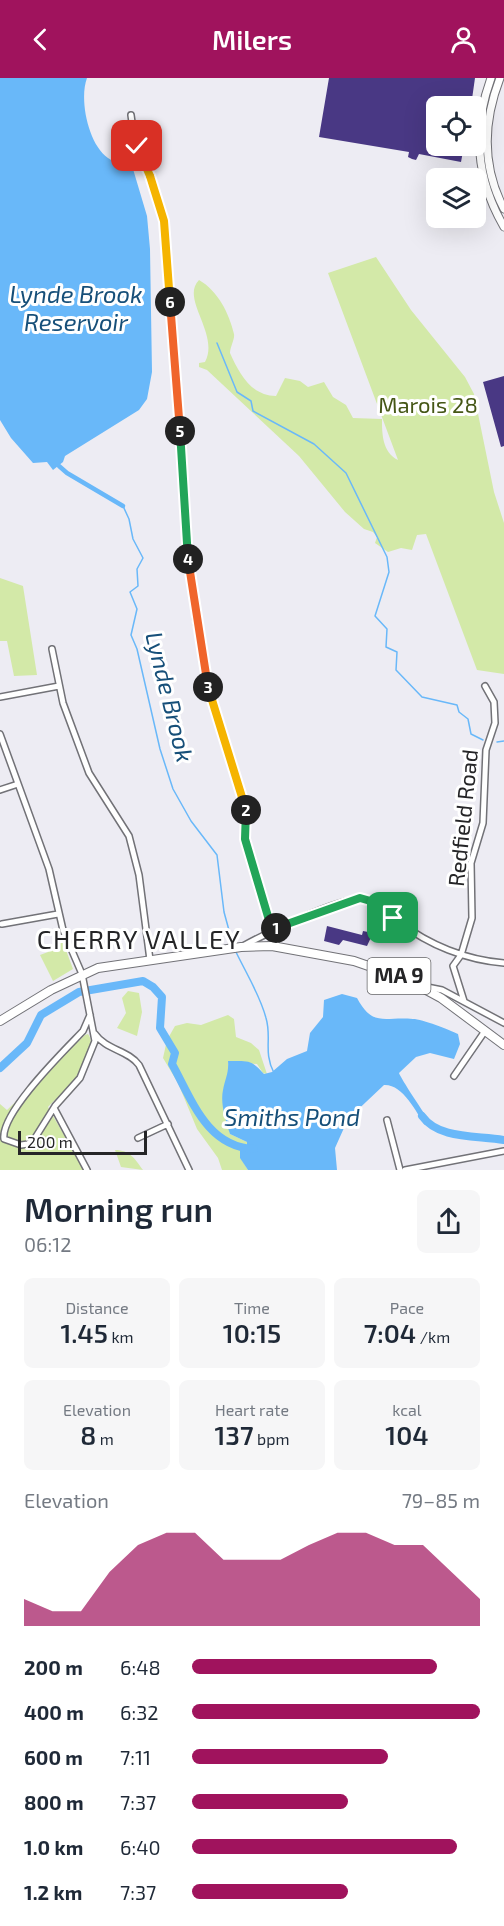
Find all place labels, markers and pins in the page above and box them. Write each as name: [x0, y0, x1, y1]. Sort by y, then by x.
pin: [111, 120, 162, 171]
pin: 6: [155, 287, 185, 317]
pin: 5: [165, 416, 195, 446]
pin: 4: [173, 544, 203, 574]
pin: 3: [193, 672, 223, 702]
pin: 2: [231, 795, 261, 825]
pin: [367, 892, 418, 943]
pin: 1: [261, 913, 291, 943]

